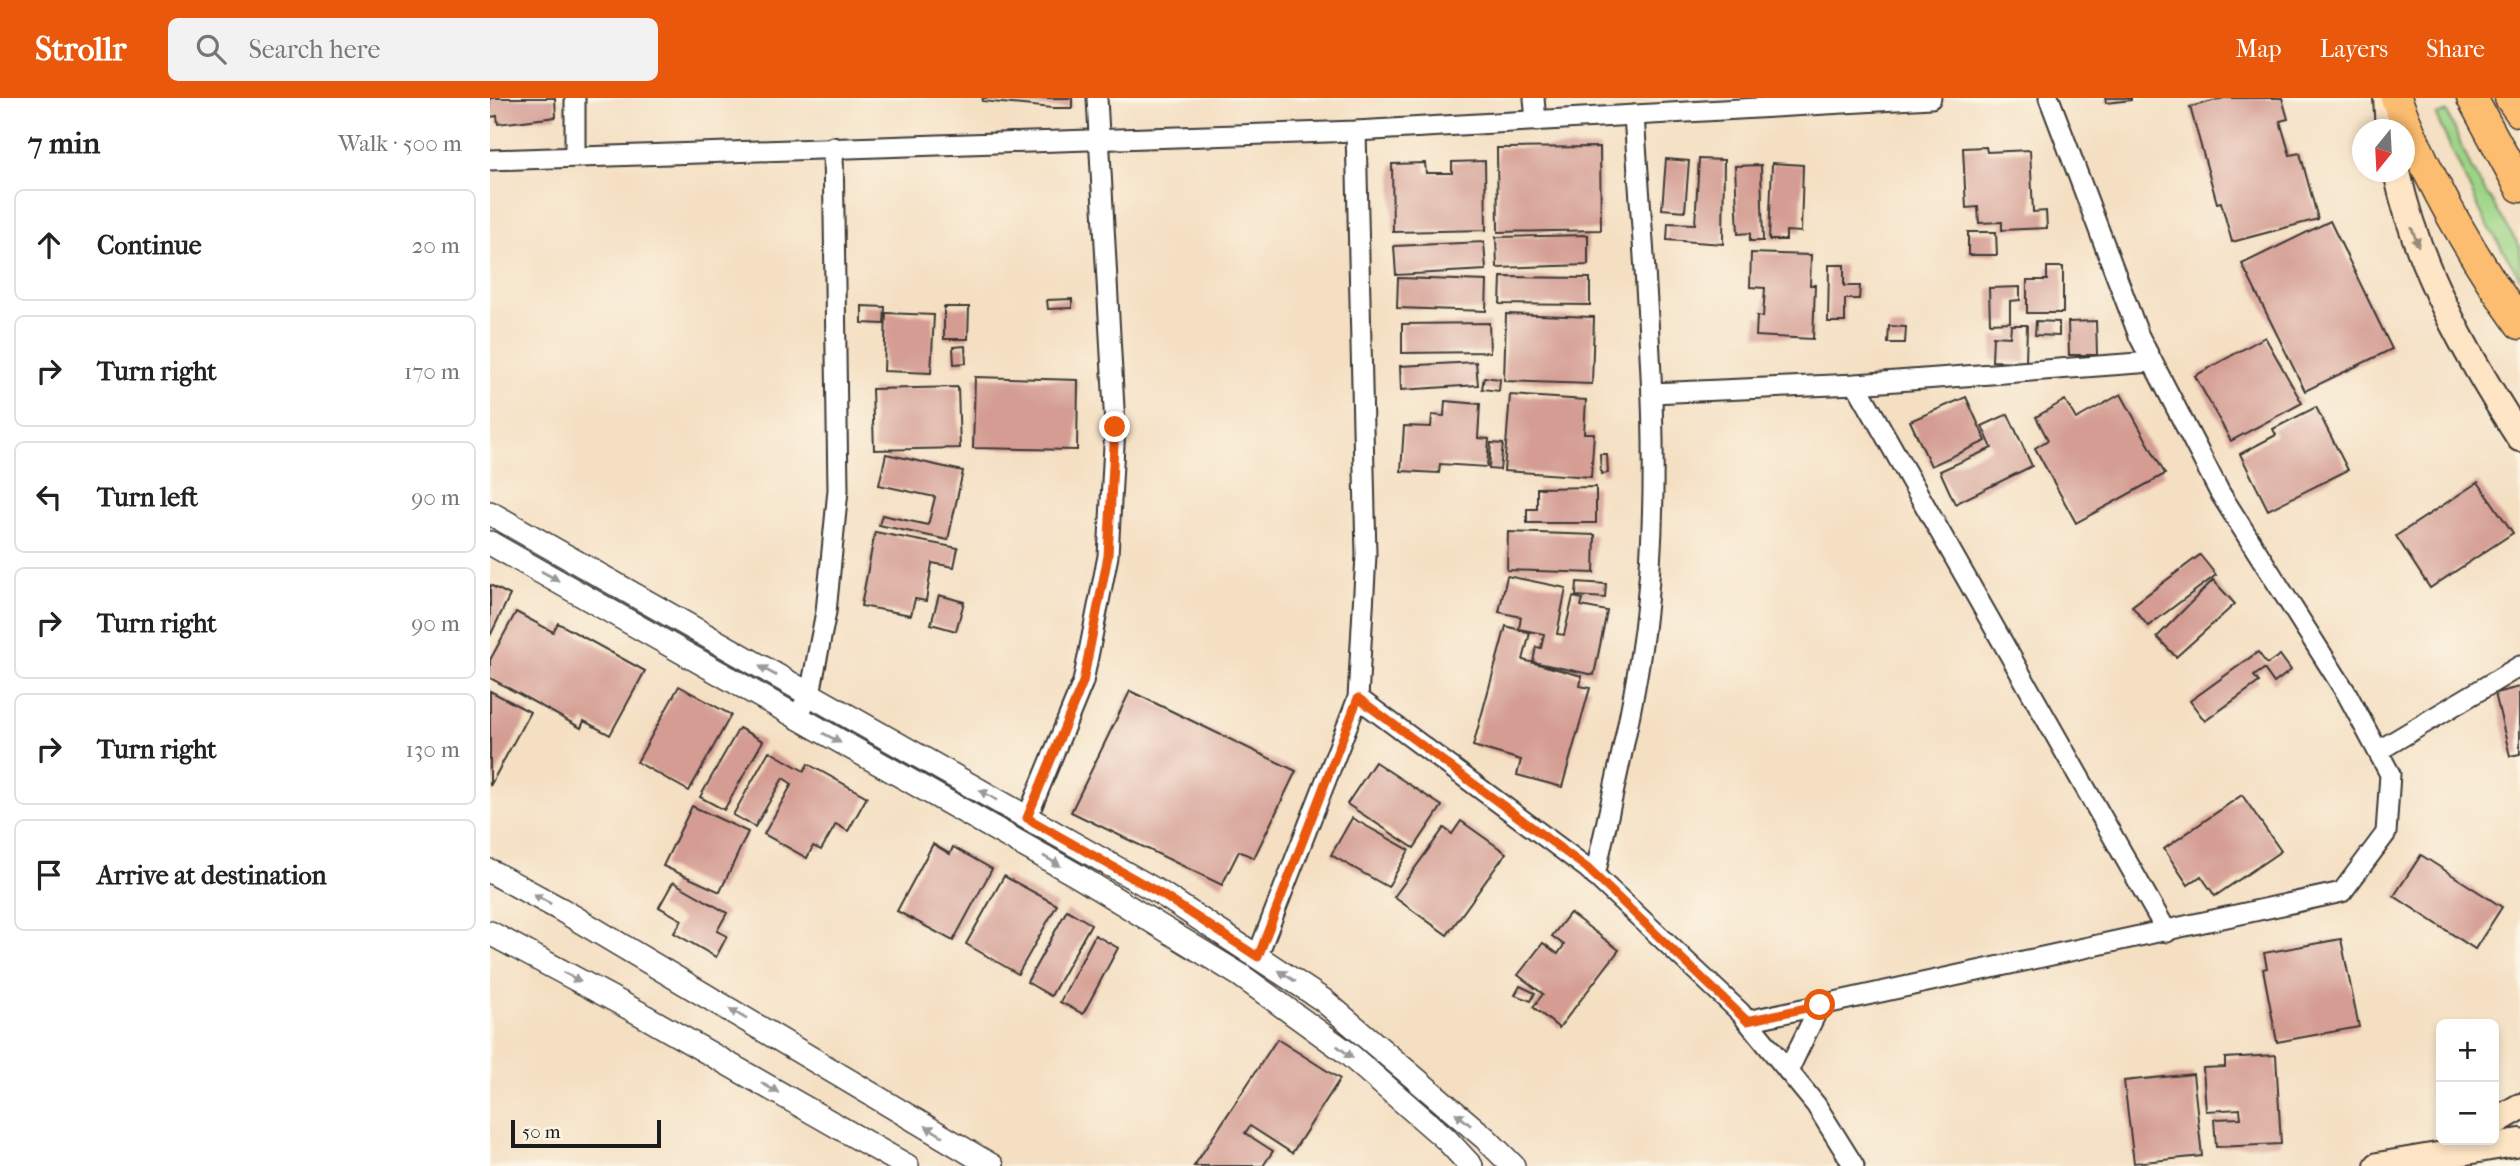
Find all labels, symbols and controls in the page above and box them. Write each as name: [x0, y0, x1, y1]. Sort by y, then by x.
search box: [168, 18, 658, 81]
text: Strollr: [35, 30, 126, 69]
icon: search: [192, 30, 230, 68]
text: Search here: [248, 34, 380, 65]
text: Map: [2236, 35, 2282, 63]
text: Layers: [2320, 35, 2388, 63]
text: Share: [2426, 35, 2485, 63]
north arrow: [2352, 119, 2415, 182]
text: 7 min: [28, 126, 100, 161]
text: Walk · 500 m: [338, 130, 462, 157]
icon: ahead: [30, 226, 68, 264]
one-way arrow: [2410, 227, 2421, 248]
text: Continue: [97, 230, 202, 261]
text: 20 m: [411, 232, 460, 259]
icon: right: [30, 352, 68, 390]
text: Turn right: [97, 356, 217, 387]
text: 170 m: [404, 358, 460, 385]
route end: [1099, 411, 1130, 442]
icon: left: [30, 478, 68, 516]
text: Turn left: [97, 482, 198, 513]
text: 90 m: [411, 484, 460, 511]
one-way arrow: [540, 570, 559, 582]
icon: right: [30, 604, 68, 642]
text: Turn right: [97, 608, 217, 639]
text: 90 m: [411, 610, 460, 637]
one-way arrow: [759, 665, 778, 677]
icon: right: [30, 730, 68, 768]
one-way arrow: [822, 732, 842, 744]
text: Turn right: [97, 734, 217, 765]
text: 130 m: [406, 736, 460, 763]
one-way arrow: [978, 789, 997, 801]
one-way arrow: [1042, 855, 1062, 867]
icon: arrive: [30, 856, 68, 894]
text: Arrive at destination: [97, 860, 327, 891]
one-way arrow: [532, 894, 552, 905]
one-way arrow: [1277, 970, 1297, 983]
one-way arrow: [562, 971, 581, 983]
route start: [1804, 989, 1835, 1020]
one-way arrow: [729, 1008, 748, 1020]
map controls: [2436, 1019, 2499, 1145]
button: +: [2436, 1019, 2499, 1082]
one-way arrow: [1336, 1044, 1354, 1058]
one-way arrow: [760, 1082, 780, 1094]
button: −: [2436, 1082, 2499, 1145]
one-way arrow: [1455, 1112, 1472, 1127]
scale bar: [511, 1117, 662, 1149]
text: 50 m: [522, 1121, 561, 1143]
one-way arrow: [924, 1124, 944, 1137]

